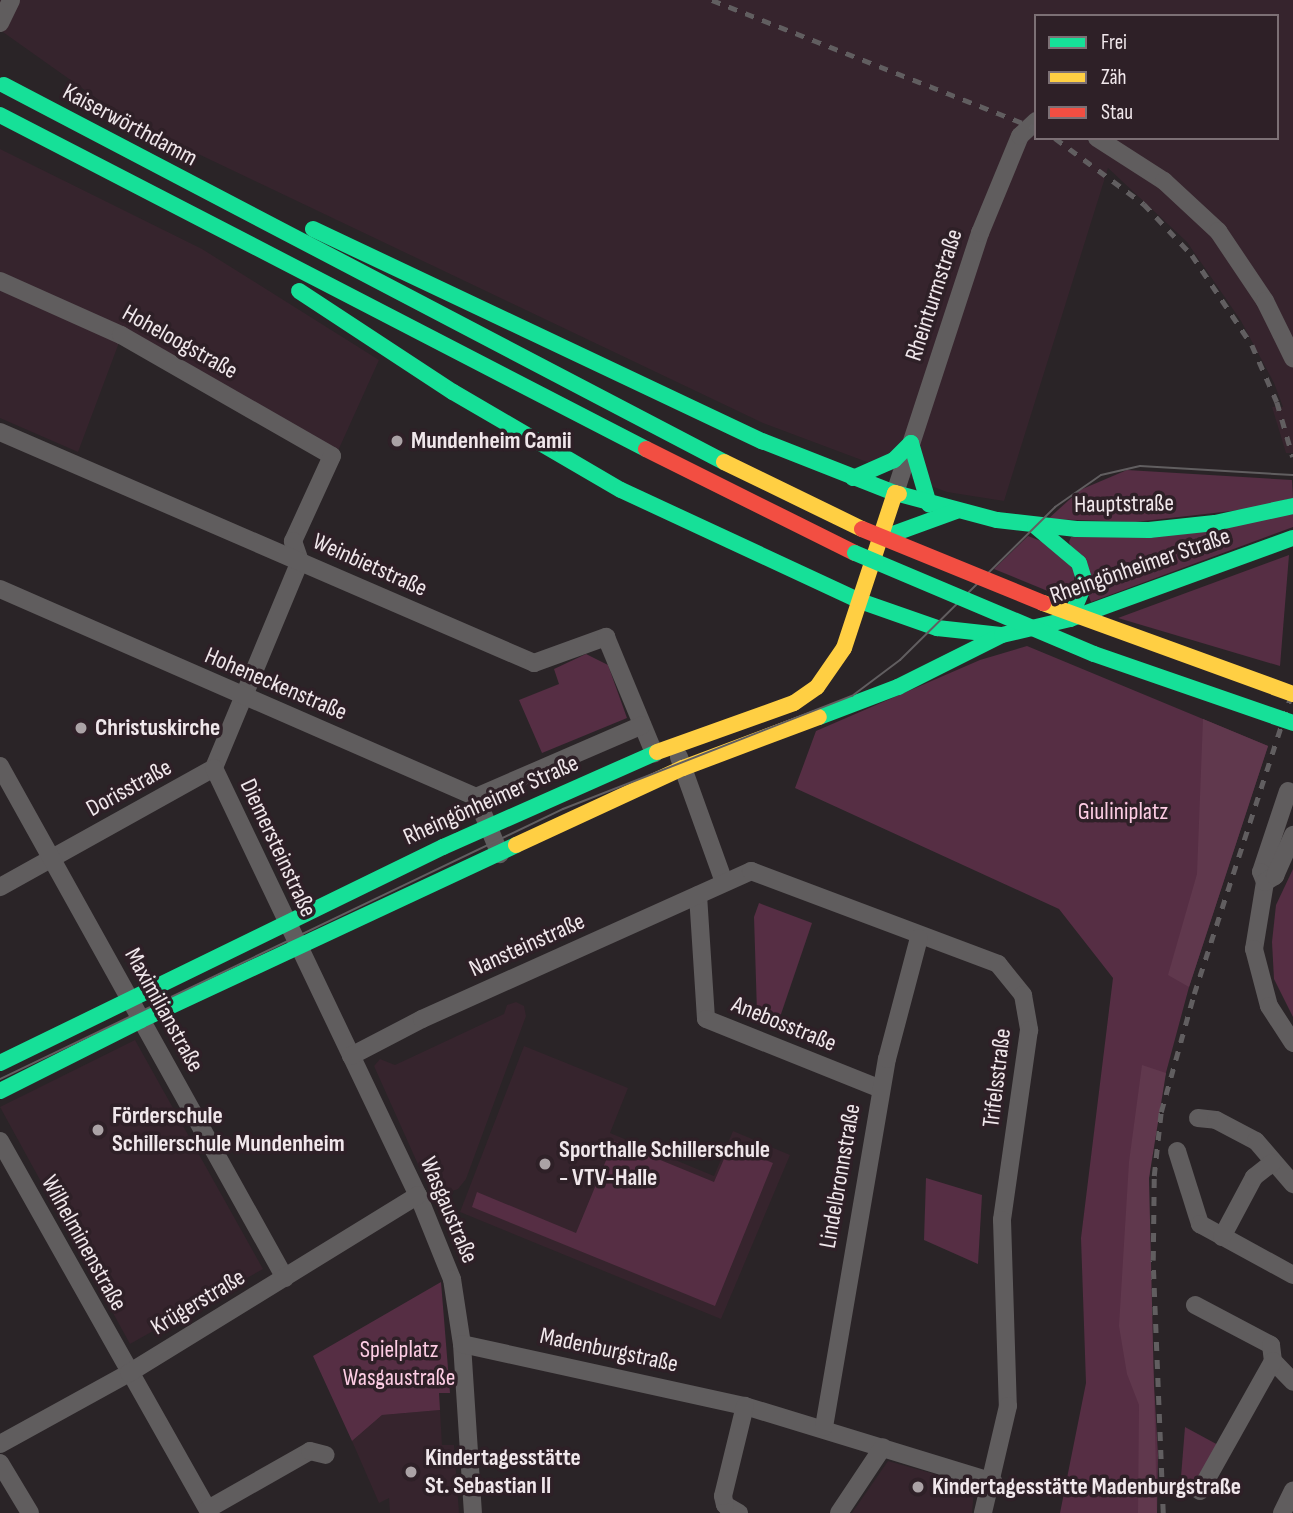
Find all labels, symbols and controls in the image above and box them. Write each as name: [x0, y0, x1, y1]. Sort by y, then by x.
legend: [1034, 14, 1279, 140]
text: Frei: [1101, 30, 1127, 55]
text: Zäh: [1101, 65, 1127, 90]
street label: Kaiserwörthdamm: [58, 78, 202, 172]
text: Stau: [1101, 100, 1133, 125]
street label: Rheinturmstraße: [899, 225, 969, 365]
street label: Hoheloogstraße: [117, 299, 243, 385]
place label: Mundenheim Camii: [411, 427, 572, 455]
marker: Mundenheim Camii: [389, 433, 405, 449]
street label: Hauptstraße: [1074, 489, 1174, 519]
street label: Rheingönheimer Straße: [1046, 522, 1234, 610]
street label: Weinbietstraße: [308, 527, 432, 603]
street label: Hoheneckenstraße: [201, 641, 351, 727]
place label: Christuskirche: [95, 714, 220, 742]
marker: Christuskirche: [73, 720, 89, 736]
street label: Rheingönheimer Straße: [399, 748, 583, 852]
street label: Dorisstraße: [81, 753, 177, 823]
street label: Diemersteinstraße: [233, 774, 323, 922]
park label: Giuliniplatz: [1078, 798, 1168, 826]
street label: Nansteinstraße: [465, 907, 589, 983]
street label: Maximilianstraße: [118, 943, 210, 1077]
street label: Anebosstraße: [727, 990, 841, 1058]
street label: Trifelsstraße: [977, 1027, 1017, 1129]
place label: Förderschule Schillerschule Mundenheim: [112, 1102, 345, 1158]
street label: Lindelbronnstraße: [813, 1102, 867, 1250]
marker: Förderschule Schillerschule Mundenheim: [90, 1122, 106, 1138]
place label: Sporthalle Schillerschule - VTV-Halle: [559, 1136, 770, 1192]
street label: Wasgaustraße: [414, 1153, 484, 1267]
marker: Sporthalle Schillerschule - VTV-Halle: [537, 1156, 553, 1172]
street label: Wilhelminenstraße: [35, 1170, 133, 1316]
street label: Krügerstraße: [146, 1263, 250, 1341]
street label: Madenburgstraße: [537, 1321, 681, 1379]
park label: Spielplatz Wasgaustraße: [343, 1336, 455, 1392]
place label: Kindertagesstätte St. Sebastian II: [425, 1444, 581, 1500]
marker: Kindertagesstätte St. Sebastian II: [403, 1464, 419, 1480]
place label: Kindertagesstätte Madenburgstraße: [932, 1473, 1241, 1501]
marker: Kindertagesstätte Madenburgstraße: [910, 1479, 926, 1495]

